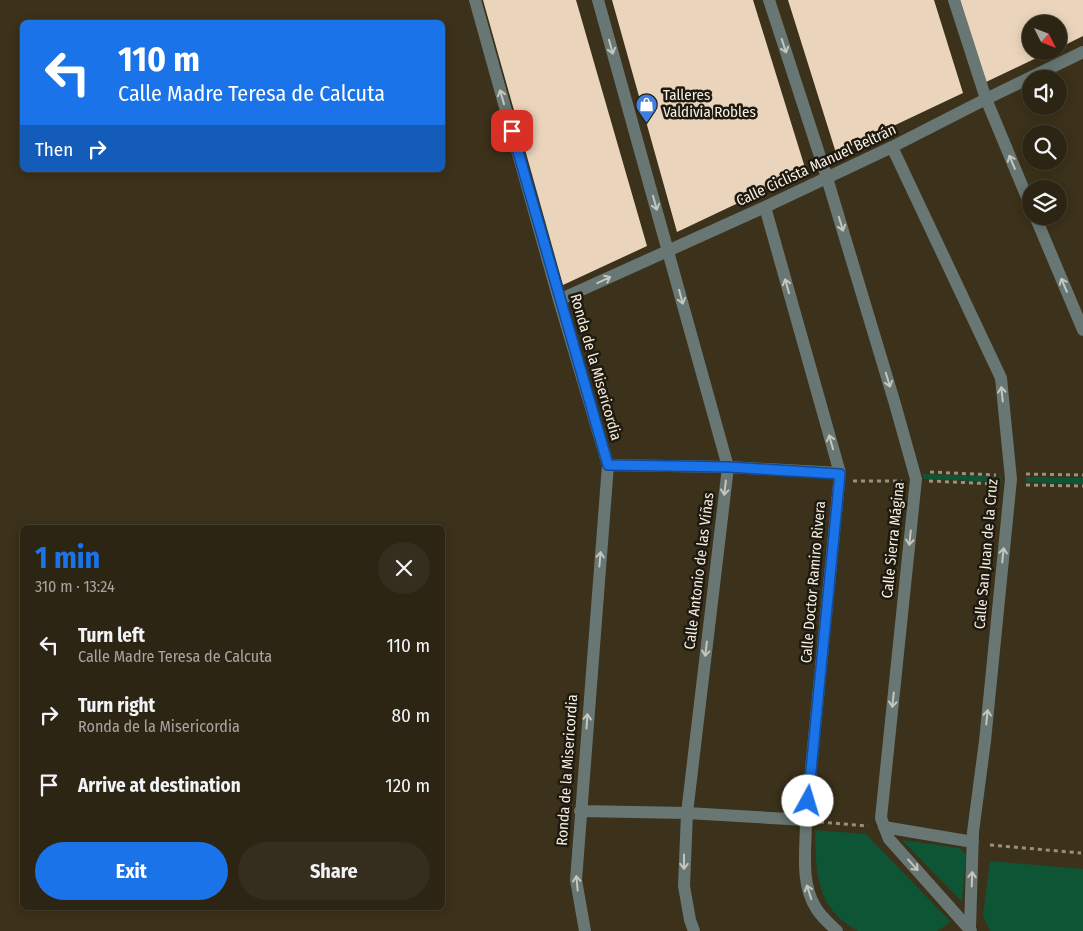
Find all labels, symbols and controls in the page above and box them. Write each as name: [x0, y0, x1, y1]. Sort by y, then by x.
north arrow: [1022, 15, 1068, 60]
map controls: [1022, 15, 1067, 225]
text: 110 m: [118, 38, 200, 80]
one-way arrow: [607, 38, 616, 54]
one-way arrow: [780, 38, 790, 54]
icon: left: [35, 40, 100, 105]
button: sound: [1022, 70, 1067, 115]
text: Calle Madre Teresa de Calcuta: [118, 80, 385, 107]
place label: Talleres Valdivia Robles: [663, 86, 756, 121]
one-way arrow: [497, 89, 506, 105]
shop icon: Talleres Valdivia Robles: [635, 92, 659, 123]
pin: [491, 110, 533, 152]
icon: arrive: [498, 117, 526, 145]
street label: Calle Ciclista Manuel Beltrán: [733, 120, 899, 210]
button: search: [1022, 125, 1067, 170]
icon: right: [83, 135, 111, 163]
text: Then: [35, 138, 73, 161]
one-way arrow: [1007, 155, 1017, 170]
button: layers: [1022, 180, 1067, 225]
one-way arrow: [651, 195, 661, 211]
one-way arrow: [837, 216, 847, 232]
one-way arrow: [596, 274, 611, 284]
one-way arrow: [782, 278, 791, 294]
one-way arrow: [1059, 278, 1068, 293]
one-way arrow: [677, 288, 686, 304]
street label: Ronda de la Misericordia: [566, 292, 626, 442]
one-way arrow: [884, 372, 894, 388]
one-way arrow: [997, 386, 1007, 402]
one-way arrow: [825, 434, 835, 450]
street label: Calle San Juan de la Cruz: [970, 478, 1002, 630]
one-way arrow: [720, 480, 730, 496]
street label: Calle Sierra Mágina: [878, 481, 908, 599]
street label: Calle Antonio de las Viñas: [680, 492, 718, 650]
street label: Calle Doctor Ramiro Rivera: [797, 500, 829, 664]
one-way arrow: [905, 530, 914, 546]
text: 1 min: [35, 540, 100, 576]
button: close: [378, 542, 430, 594]
one-way arrow: [998, 548, 1008, 564]
one-way arrow: [595, 551, 605, 567]
text: 310 m · 13:24: [35, 577, 115, 596]
text: Turn left: [78, 624, 145, 647]
icon: left: [35, 631, 63, 659]
text: 110 m: [386, 634, 430, 657]
one-way arrow: [701, 641, 711, 657]
text: Calle Madre Teresa de Calcuta: [78, 647, 272, 666]
one-way arrow: [888, 692, 898, 708]
text: Turn right: [78, 694, 155, 717]
street label: Ronda de la Misericordia: [553, 694, 581, 846]
icon: right: [35, 701, 63, 729]
text: 80 m: [392, 704, 430, 727]
one-way arrow: [982, 709, 992, 725]
one-way arrow: [583, 713, 592, 729]
text: Ronda de la Misericordia: [78, 717, 240, 736]
icon: arrive: [35, 771, 63, 799]
text: Arrive at destination: [78, 774, 241, 797]
text: 120 m: [385, 774, 430, 797]
position arrow: [781, 774, 833, 826]
button: Exit: [35, 842, 228, 900]
button: Share: [238, 842, 430, 900]
one-way arrow: [679, 854, 689, 870]
one-way arrow: [907, 859, 919, 872]
one-way arrow: [967, 871, 976, 887]
one-way arrow: [573, 875, 582, 891]
one-way arrow: [804, 884, 814, 900]

